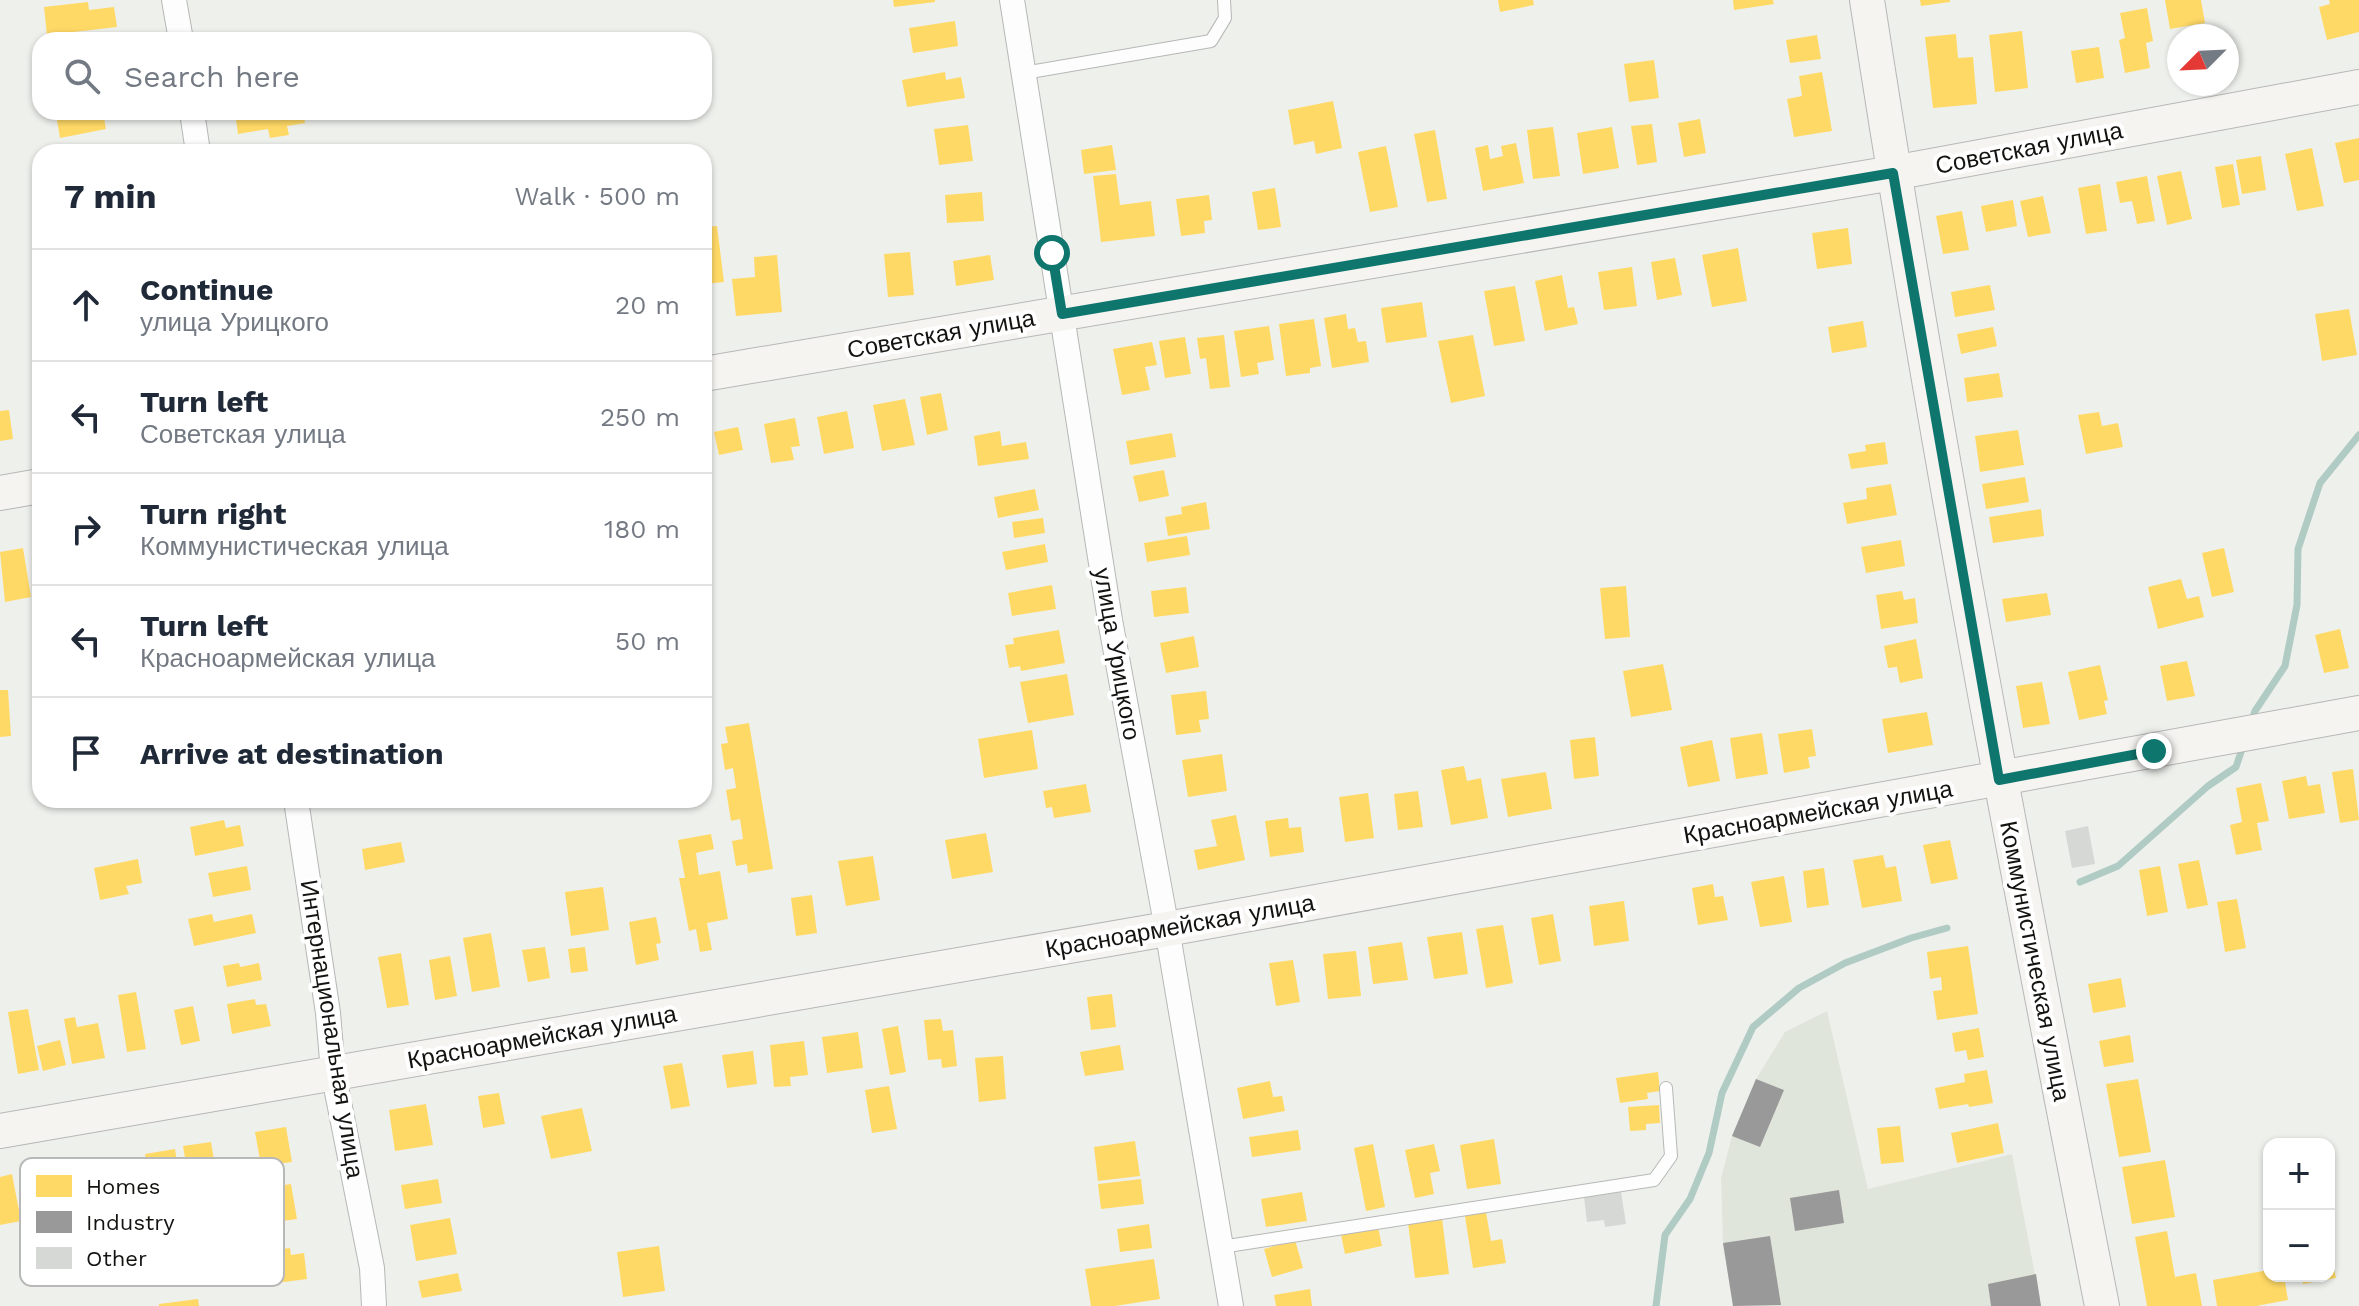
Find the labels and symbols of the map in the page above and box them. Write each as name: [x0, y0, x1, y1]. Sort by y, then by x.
north arrow: [2167, 24, 2239, 96]
street label: Советская улица: [1933, 116, 2126, 180]
route start: [1034, 235, 1070, 271]
street label: Советская улица: [845, 304, 1038, 364]
street label: улица Урицкого: [1088, 566, 1146, 742]
route end: [2136, 733, 2172, 769]
street label: Красноармейская улица: [1681, 774, 1955, 849]
street label: Коммунистическая улица: [1994, 818, 2076, 1104]
street label: Интернациональная улица: [295, 878, 370, 1181]
street label: Красноармейская улица: [1043, 888, 1317, 963]
street label: Красноармейская улица: [405, 999, 679, 1074]
legend: [20, 1158, 284, 1286]
text: Homes: [86, 1174, 160, 1199]
text: Industry: [86, 1210, 175, 1235]
text: Other: [86, 1246, 147, 1271]

